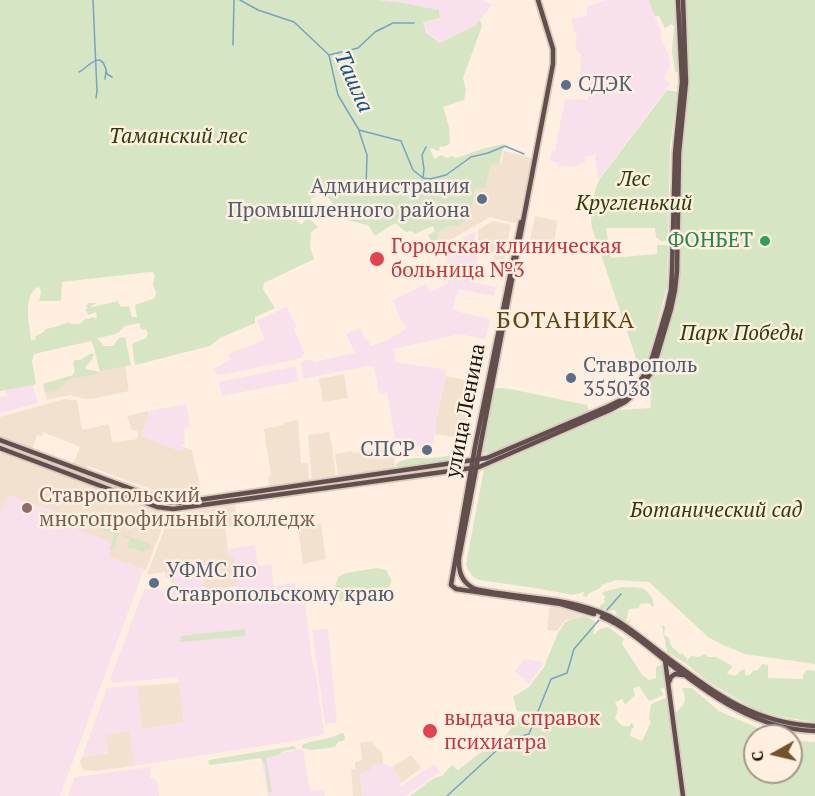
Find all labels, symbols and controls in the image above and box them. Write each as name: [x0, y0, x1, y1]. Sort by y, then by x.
water label: Ташла: [328, 47, 378, 117]
place label: СДЭК: [578, 72, 632, 98]
marker: СДЭК: [559, 78, 573, 92]
park label: Таманский лес: [109, 124, 247, 150]
park label: Лес Кругленький: [576, 167, 692, 217]
place label: Администрация Промышленного района: [227, 174, 470, 224]
marker: Администрация Промышленного района: [475, 192, 489, 206]
place label: ФОНБЕТ: [668, 228, 753, 254]
place label: Городская клиническая больница №3: [391, 234, 622, 284]
marker: ФОНБЕТ: [758, 234, 772, 248]
marker: Городская клиническая больница №3: [368, 250, 386, 268]
district label: БОТАНИКА: [496, 307, 636, 335]
park label: Парк Победы: [680, 321, 804, 347]
street label: улица Ленина: [441, 342, 491, 480]
place label: Ставрополь 355038: [583, 353, 698, 403]
marker: Ставрополь 355038: [564, 371, 578, 385]
place label: СПСР: [360, 437, 415, 463]
marker: СПСР: [420, 443, 434, 457]
place label: Ставропольский многопрофильный колледж: [39, 483, 315, 533]
park label: Ботанический сад: [630, 498, 802, 524]
marker: Ставропольский многопрофильный колледж: [20, 501, 34, 515]
place label: УФМС по Ставропольскому краю: [166, 558, 394, 608]
marker: УФМС по Ставропольскому краю: [147, 576, 161, 590]
place label: выдача справок психиатра: [444, 706, 600, 756]
marker: выдача справок психиатра: [421, 722, 439, 740]
north arrow: [743, 724, 803, 784]
text: С: [746, 750, 769, 763]

